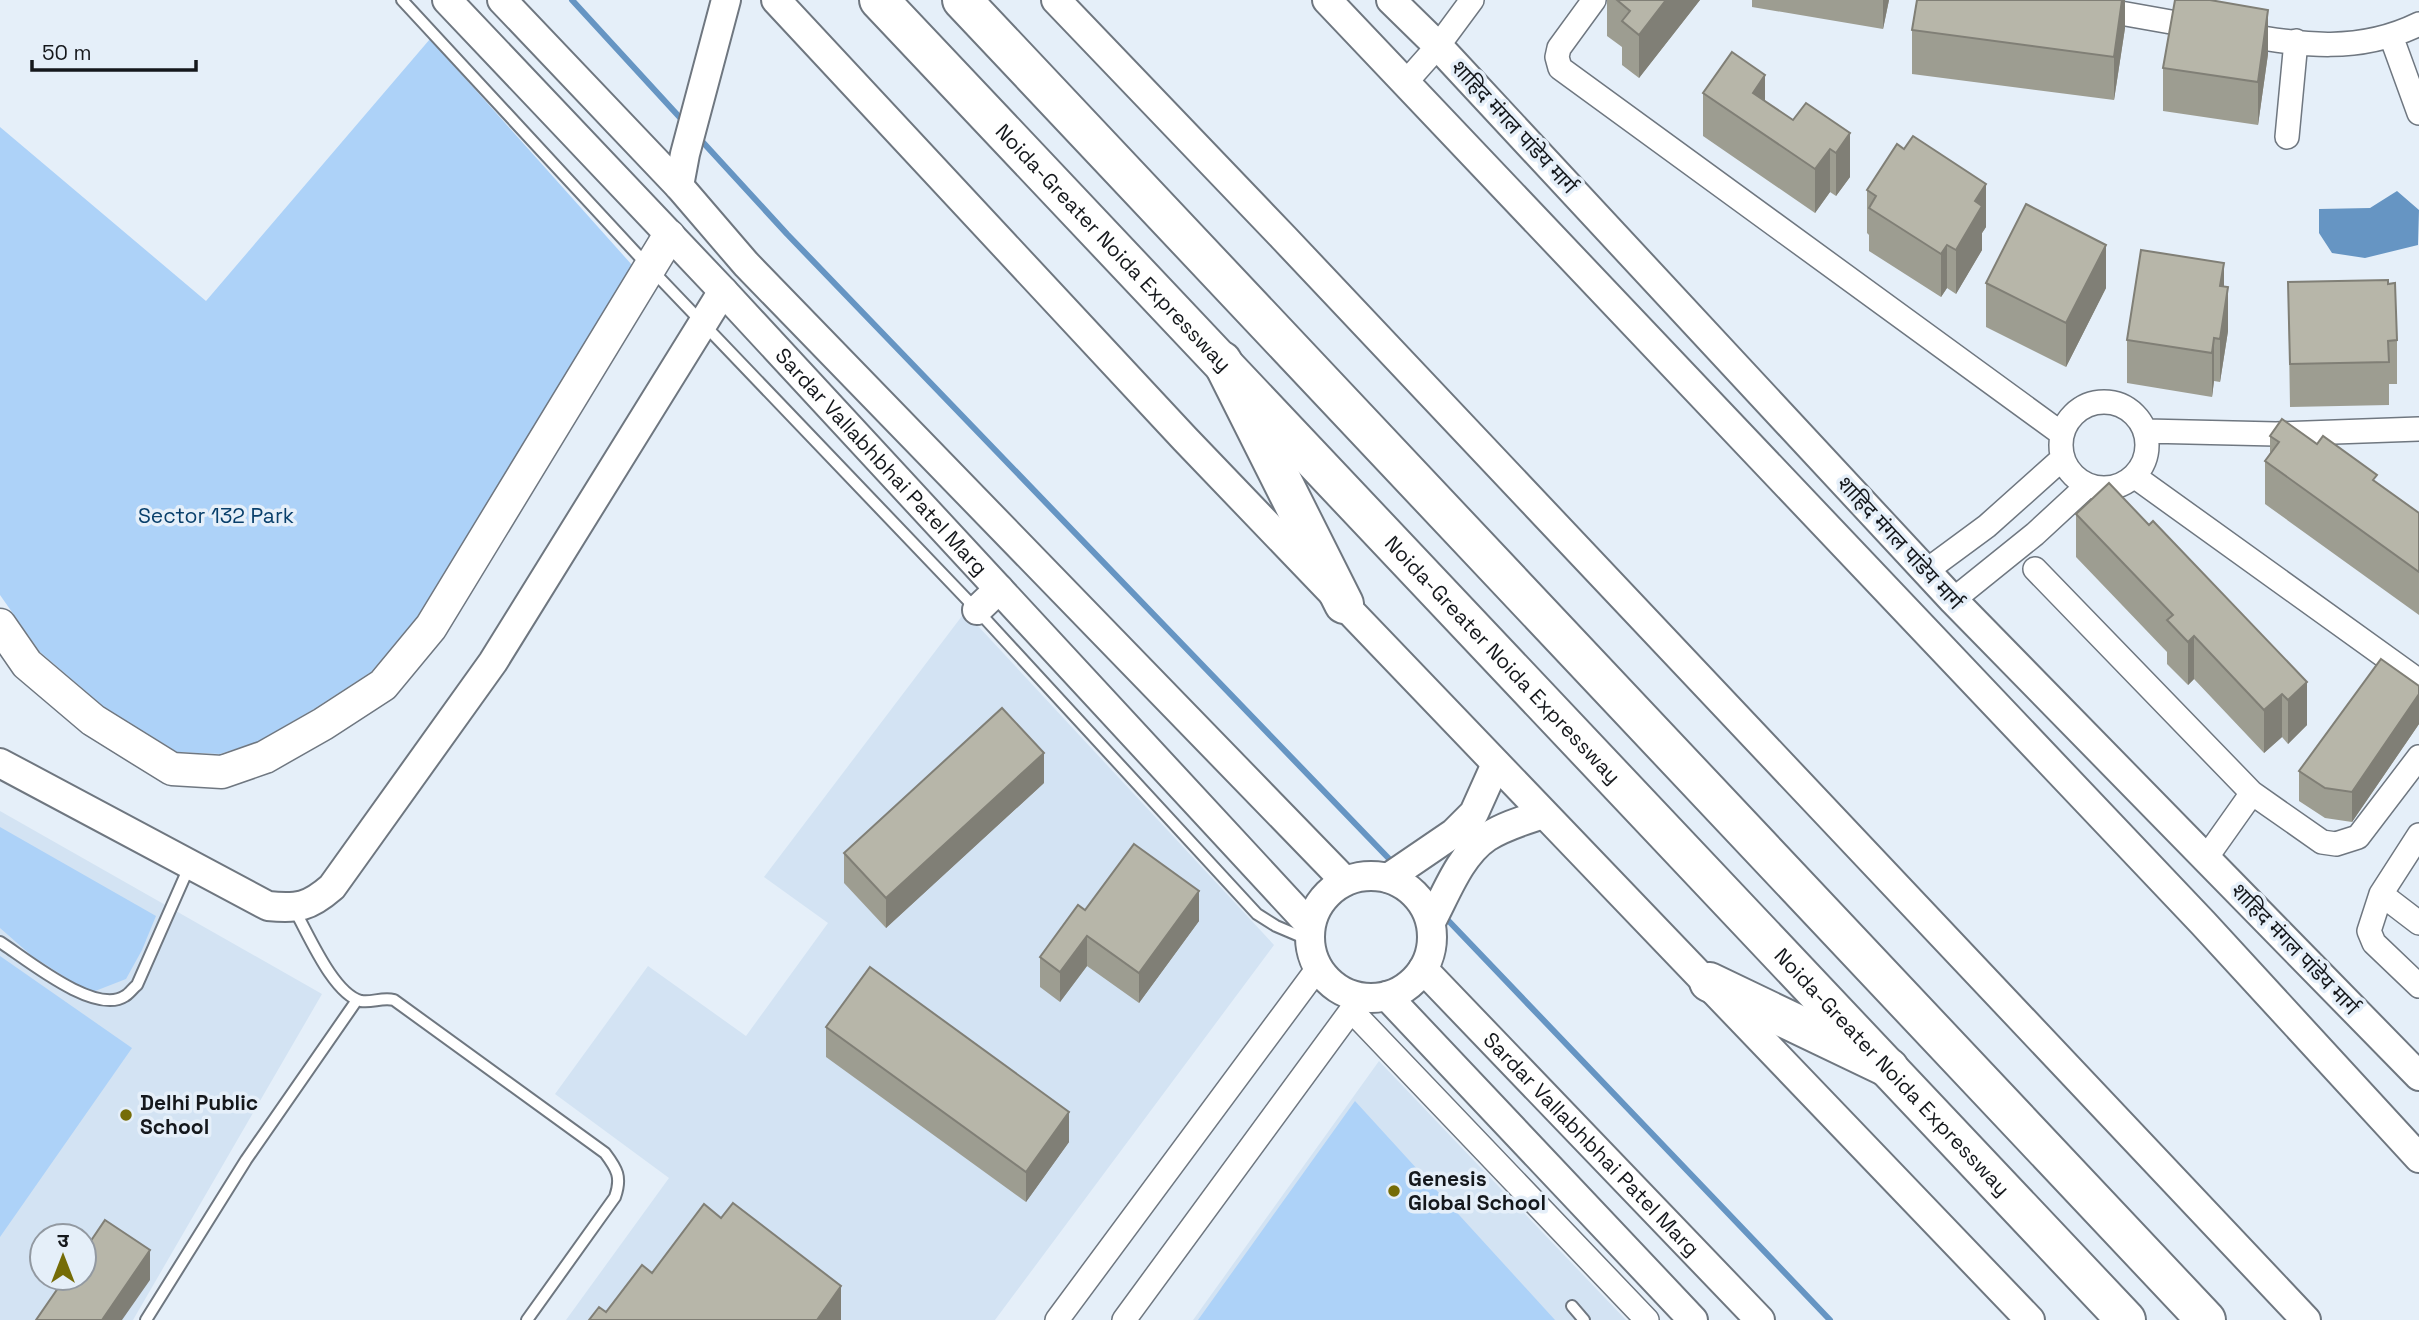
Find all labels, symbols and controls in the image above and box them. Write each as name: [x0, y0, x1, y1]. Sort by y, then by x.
scale bar: [32, 28, 196, 72]
text: 50 m: [42, 39, 92, 66]
street label: शाहिद मंगल पांडेय मार्ग: [1446, 54, 1584, 200]
street label: Noida-Greater Noida Expressway: [990, 118, 1237, 377]
street label: Sardar Vallabhbhai Patel Marg: [770, 342, 994, 581]
street label: शाहिद मंगल पांडेय मार्ग: [1832, 470, 1970, 616]
park label: Sector 132 Park: [138, 502, 294, 529]
street label: Noida-Greater Noida Expressway: [1379, 530, 1627, 790]
street label: शाहिद मंगल पांडेय मार्ग: [2226, 877, 2366, 1021]
street label: Noida-Greater Noida Expressway: [1769, 942, 2016, 1202]
street label: Sardar Vallabhbhai Patel Marg: [1478, 1026, 1706, 1262]
place label: Delhi Public School: [140, 1089, 258, 1140]
marker: Delhi Public School: [118, 1107, 134, 1123]
place label: Genesis Global School: [1408, 1165, 1546, 1216]
marker: Genesis Global School: [1386, 1183, 1402, 1199]
north arrow: [28, 1222, 98, 1292]
text: उ: [57, 1228, 69, 1253]

